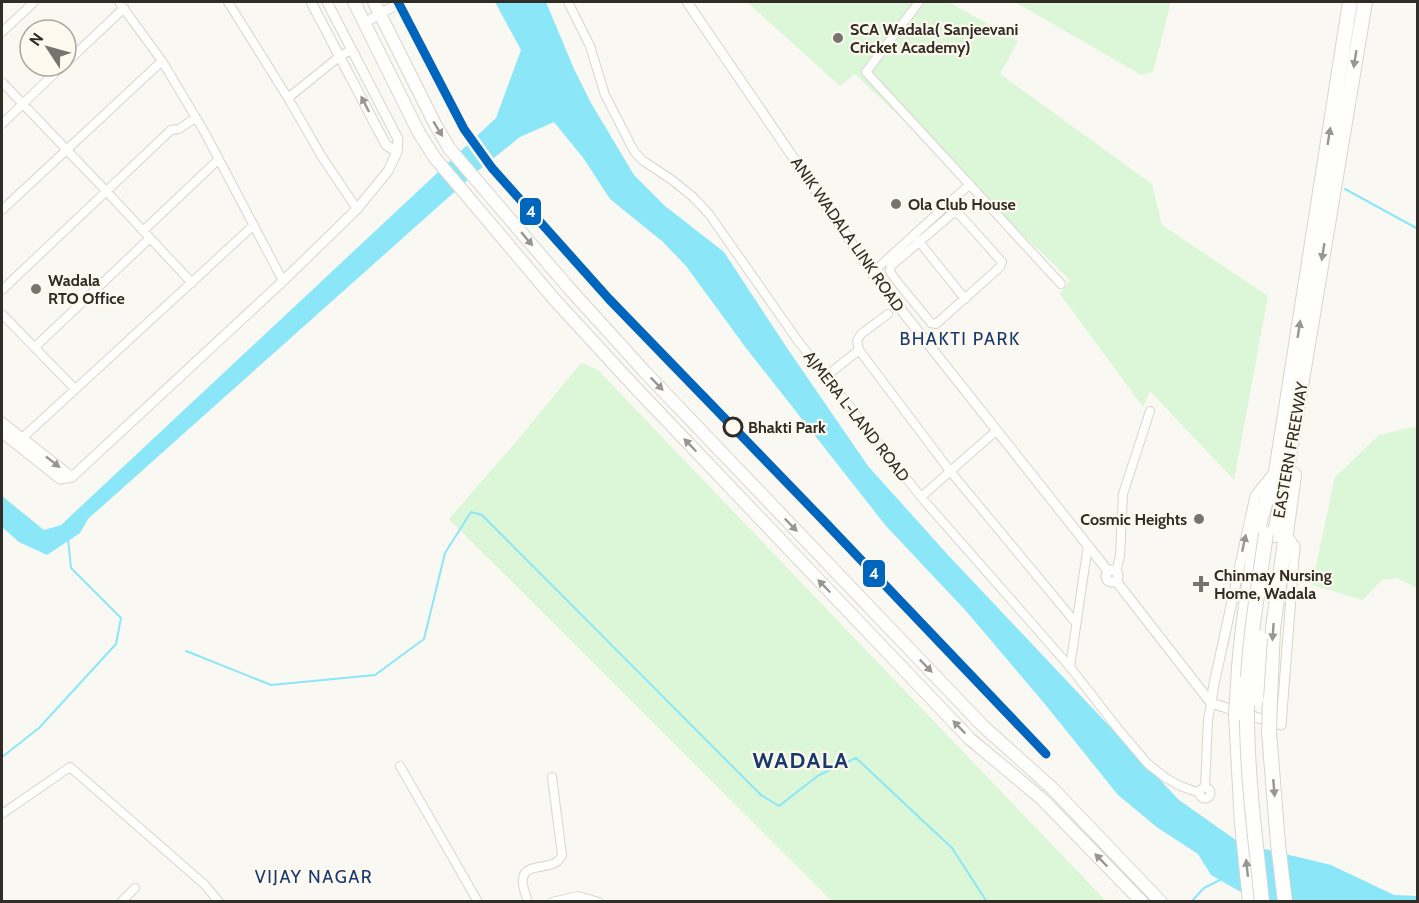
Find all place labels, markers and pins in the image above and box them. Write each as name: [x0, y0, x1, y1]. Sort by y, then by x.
place label: SCA Wadala( Sanjeevani Cricket Academy): [850, 20, 1018, 57]
marker: SCA Wadala( Sanjeevani Cricket Academy): [831, 31, 845, 45]
place label: Ola Club House: [908, 195, 1016, 214]
marker: Ola Club House: [889, 197, 903, 211]
place label: Wadala RTO Office: [48, 271, 125, 308]
marker: Wadala RTO Office: [29, 282, 43, 296]
marker: Bhakti Park: [723, 417, 743, 437]
place label: Bhakti Park: [748, 418, 826, 437]
place label: Cosmic Heights: [1080, 510, 1187, 529]
marker: Cosmic Heights: [1192, 512, 1206, 526]
place label: Chinmay Nursing Home, Wadala: [1214, 566, 1332, 603]
marker: Chinmay Nursing Home, Wadala: [1192, 575, 1210, 593]

